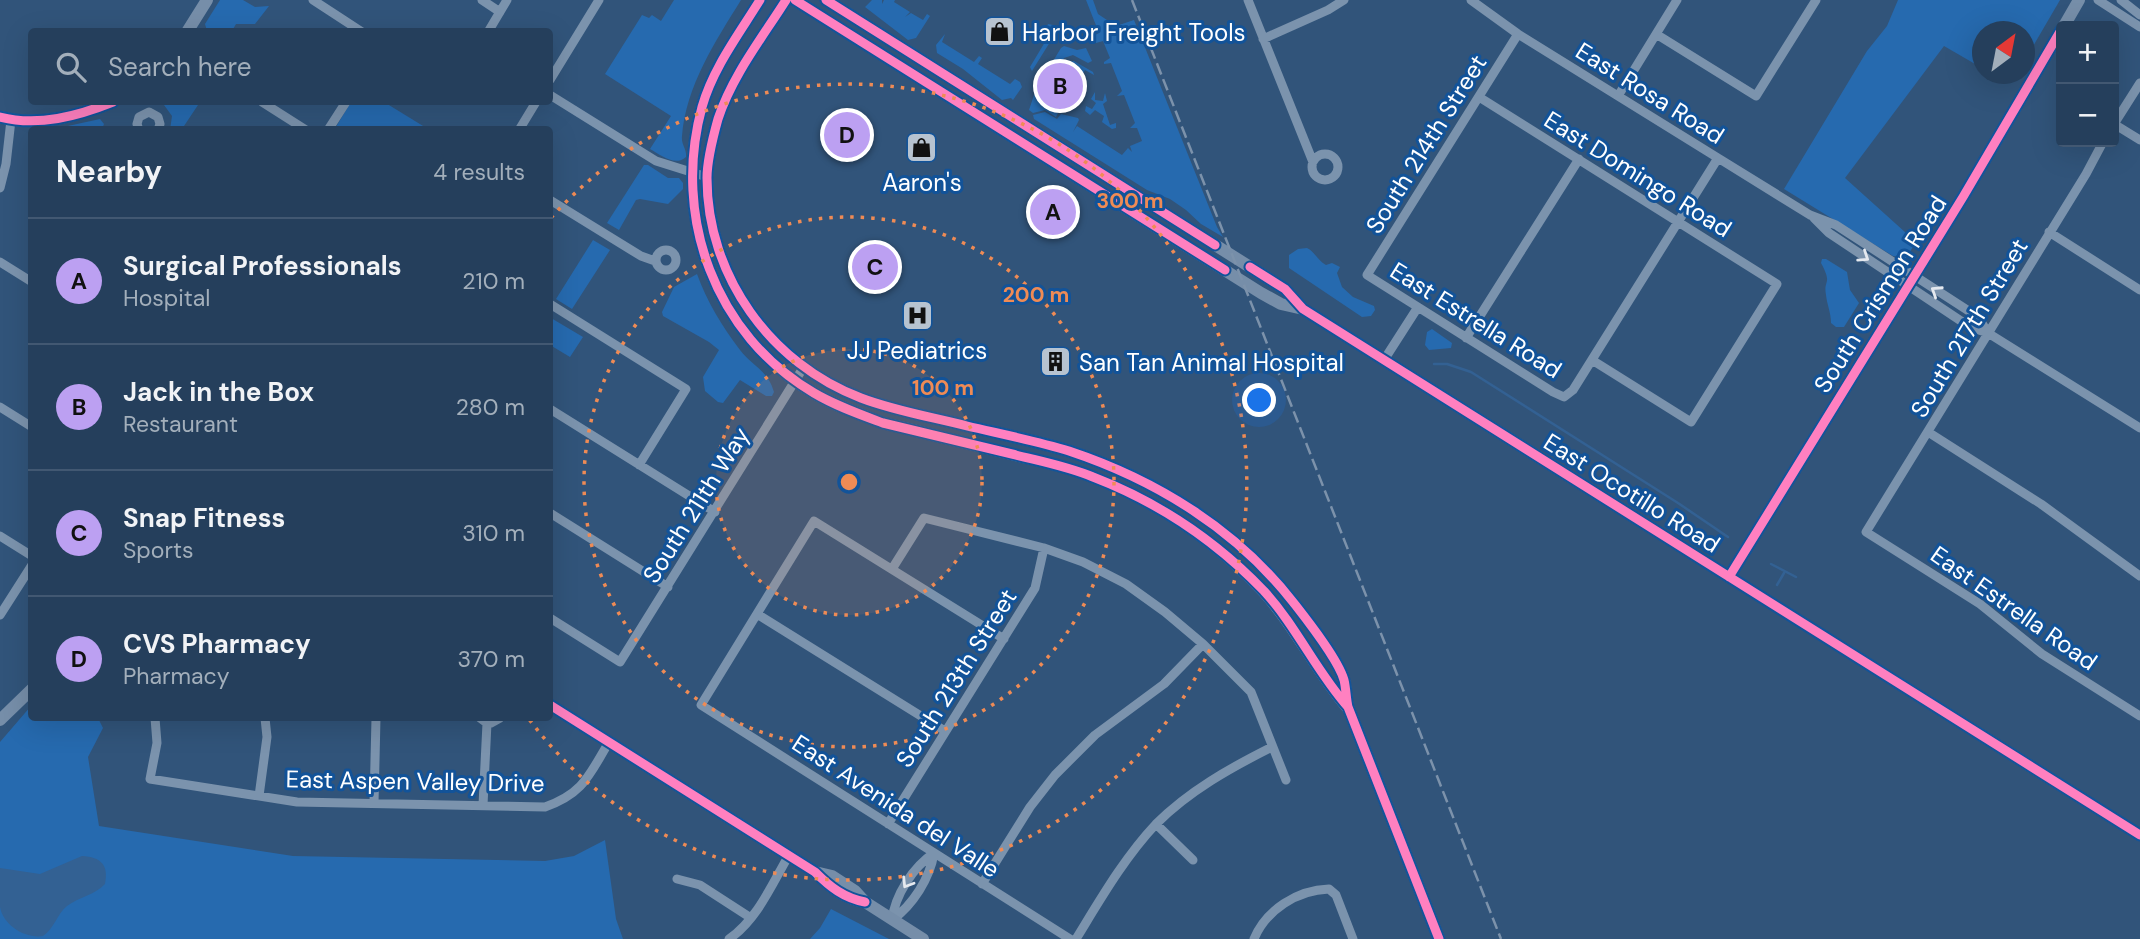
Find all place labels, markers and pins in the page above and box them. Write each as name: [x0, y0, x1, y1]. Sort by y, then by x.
shop icon: Harbor Freight Tools: [982, 15, 1016, 49]
place label: Harbor Freight Tools: [1022, 17, 1246, 48]
pin: B: [1037, 60, 1083, 112]
pin: D: [824, 109, 870, 161]
shop icon: Aaron's: [905, 131, 939, 165]
place label: Aaron's: [882, 167, 962, 198]
pin: A: [1030, 186, 1076, 238]
pin: C: [852, 241, 898, 293]
hospital icon: JJ Pediatrics: [900, 299, 934, 333]
place label: JJ Pediatrics: [847, 335, 987, 366]
building icon: San Tan Animal Hospital: [1039, 345, 1073, 379]
place label: San Tan Animal Hospital: [1079, 347, 1344, 378]
centre of rings: [837, 470, 861, 494]

